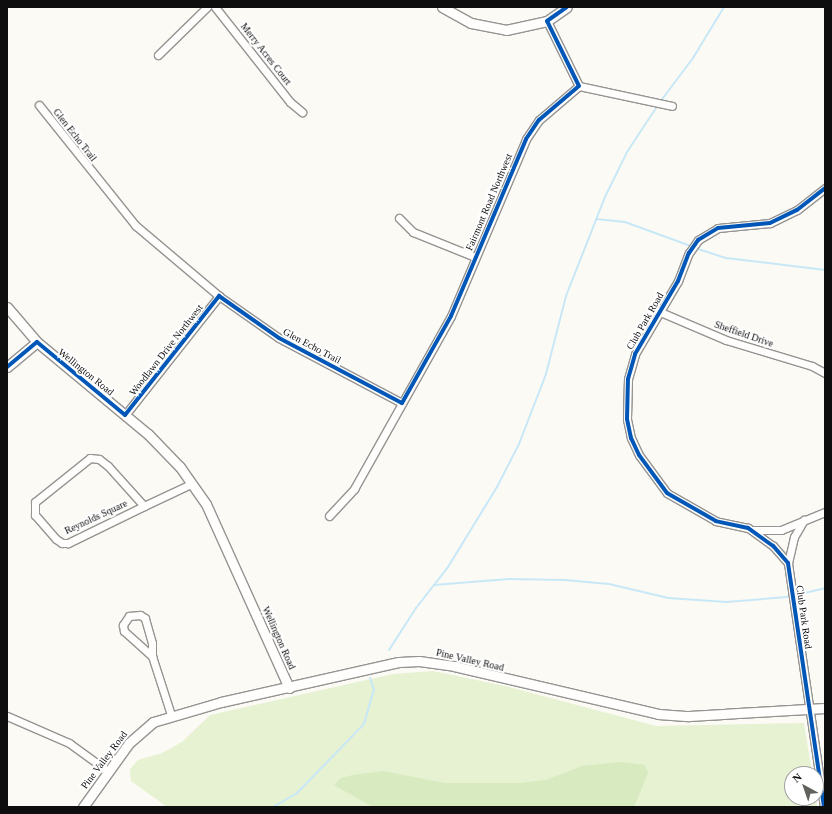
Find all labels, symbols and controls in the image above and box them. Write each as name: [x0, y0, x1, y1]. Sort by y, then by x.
street label: Merry Acres Court: [238, 20, 294, 88]
street label: Glen Echo Trail: [51, 106, 99, 164]
street label: Fairmont Road Northwest: [463, 152, 515, 252]
street label: Club Park Road: [624, 290, 666, 352]
street label: Woodlawn Drive Northwest: [127, 302, 205, 398]
street label: Sheffield Drive: [713, 318, 775, 350]
street label: Glen Echo Trail: [281, 326, 343, 366]
street label: Wellington Road: [56, 346, 116, 398]
street label: Reynolds Square: [63, 497, 129, 537]
street label: Club Park Road: [794, 585, 814, 649]
street label: Wellington Road: [260, 605, 298, 671]
street label: Pine Valley Road: [435, 646, 505, 674]
street label: Pine Valley Road: [78, 729, 130, 791]
north arrow: [784, 766, 824, 806]
text: N: [790, 770, 804, 785]

